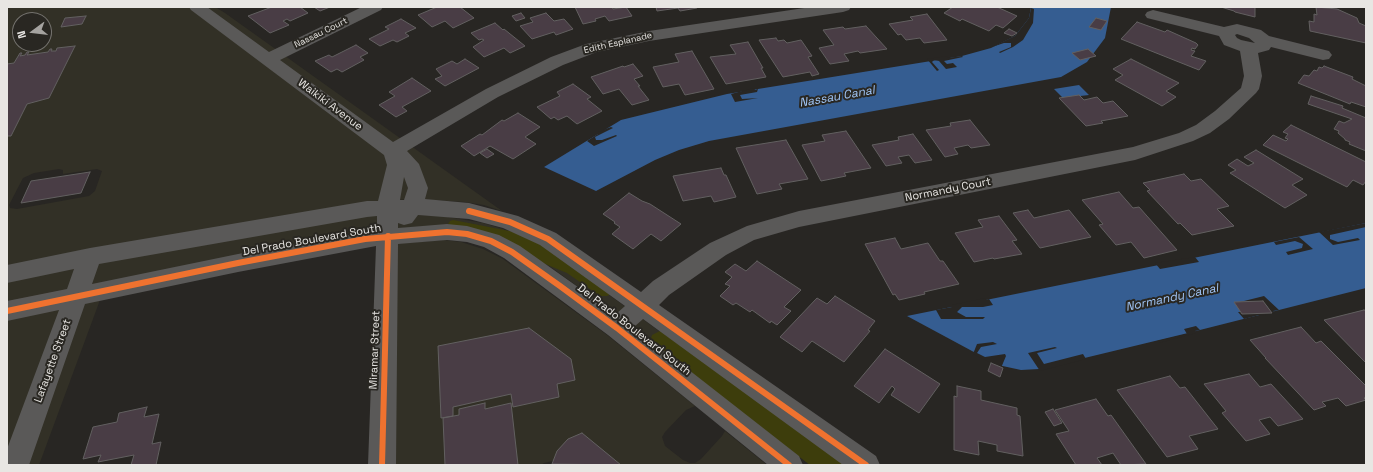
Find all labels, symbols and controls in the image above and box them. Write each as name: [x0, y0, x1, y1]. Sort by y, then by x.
north arrow: [12, 12, 52, 52]
street label: Nassau Court: [293, 15, 349, 51]
text: N: [14, 29, 29, 40]
street label: Edith Esplanade: [583, 30, 653, 56]
street label: Waikiki Avenue: [295, 76, 365, 134]
water label: Nassau Canal: [798, 83, 876, 111]
street label: Normandy Court: [904, 175, 992, 205]
street label: Del Prado Boulevard South: [242, 221, 382, 259]
water label: Normandy Canal: [1124, 281, 1220, 315]
street label: Del Prado Boulevard South: [575, 282, 693, 378]
street label: Miramar Street: [367, 310, 383, 390]
street label: Lafayette Street: [32, 318, 74, 404]

